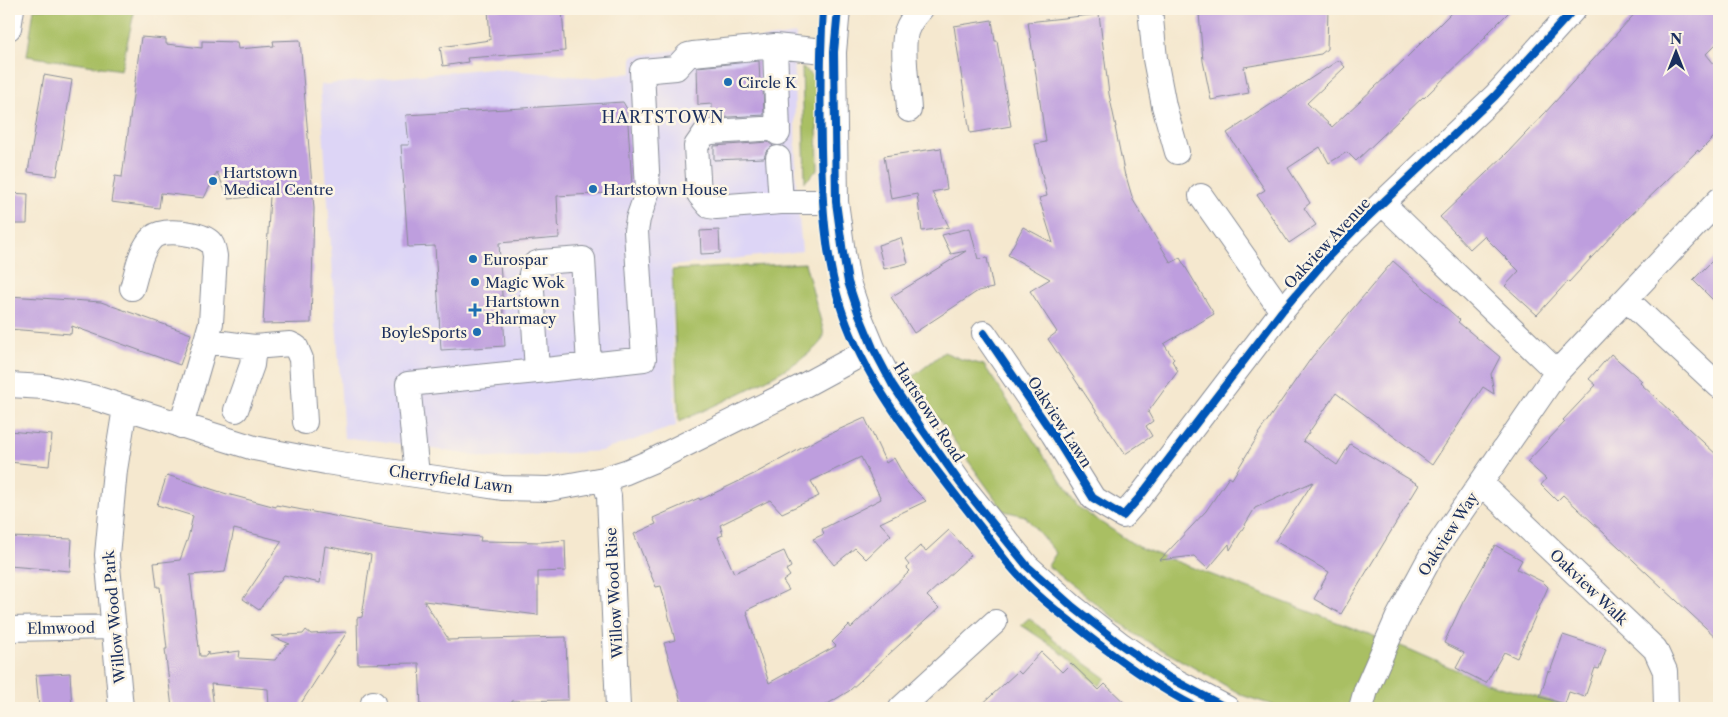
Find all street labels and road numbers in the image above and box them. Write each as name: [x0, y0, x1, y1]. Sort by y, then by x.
street label: Oakview Avenue: [1280, 193, 1374, 293]
street label: Hartstown Road: [890, 358, 968, 466]
street label: Oakview Lawn: [1024, 373, 1097, 472]
street label: Cherryfield Lawn: [388, 461, 515, 497]
street label: Oakview Way: [1414, 488, 1482, 579]
street label: Willow Wood Rise: [601, 527, 627, 660]
street label: Oakview Walk: [1546, 545, 1633, 630]
street label: Willow Wood Park: [99, 548, 129, 685]
street label: Elmwood: [27, 618, 95, 638]

